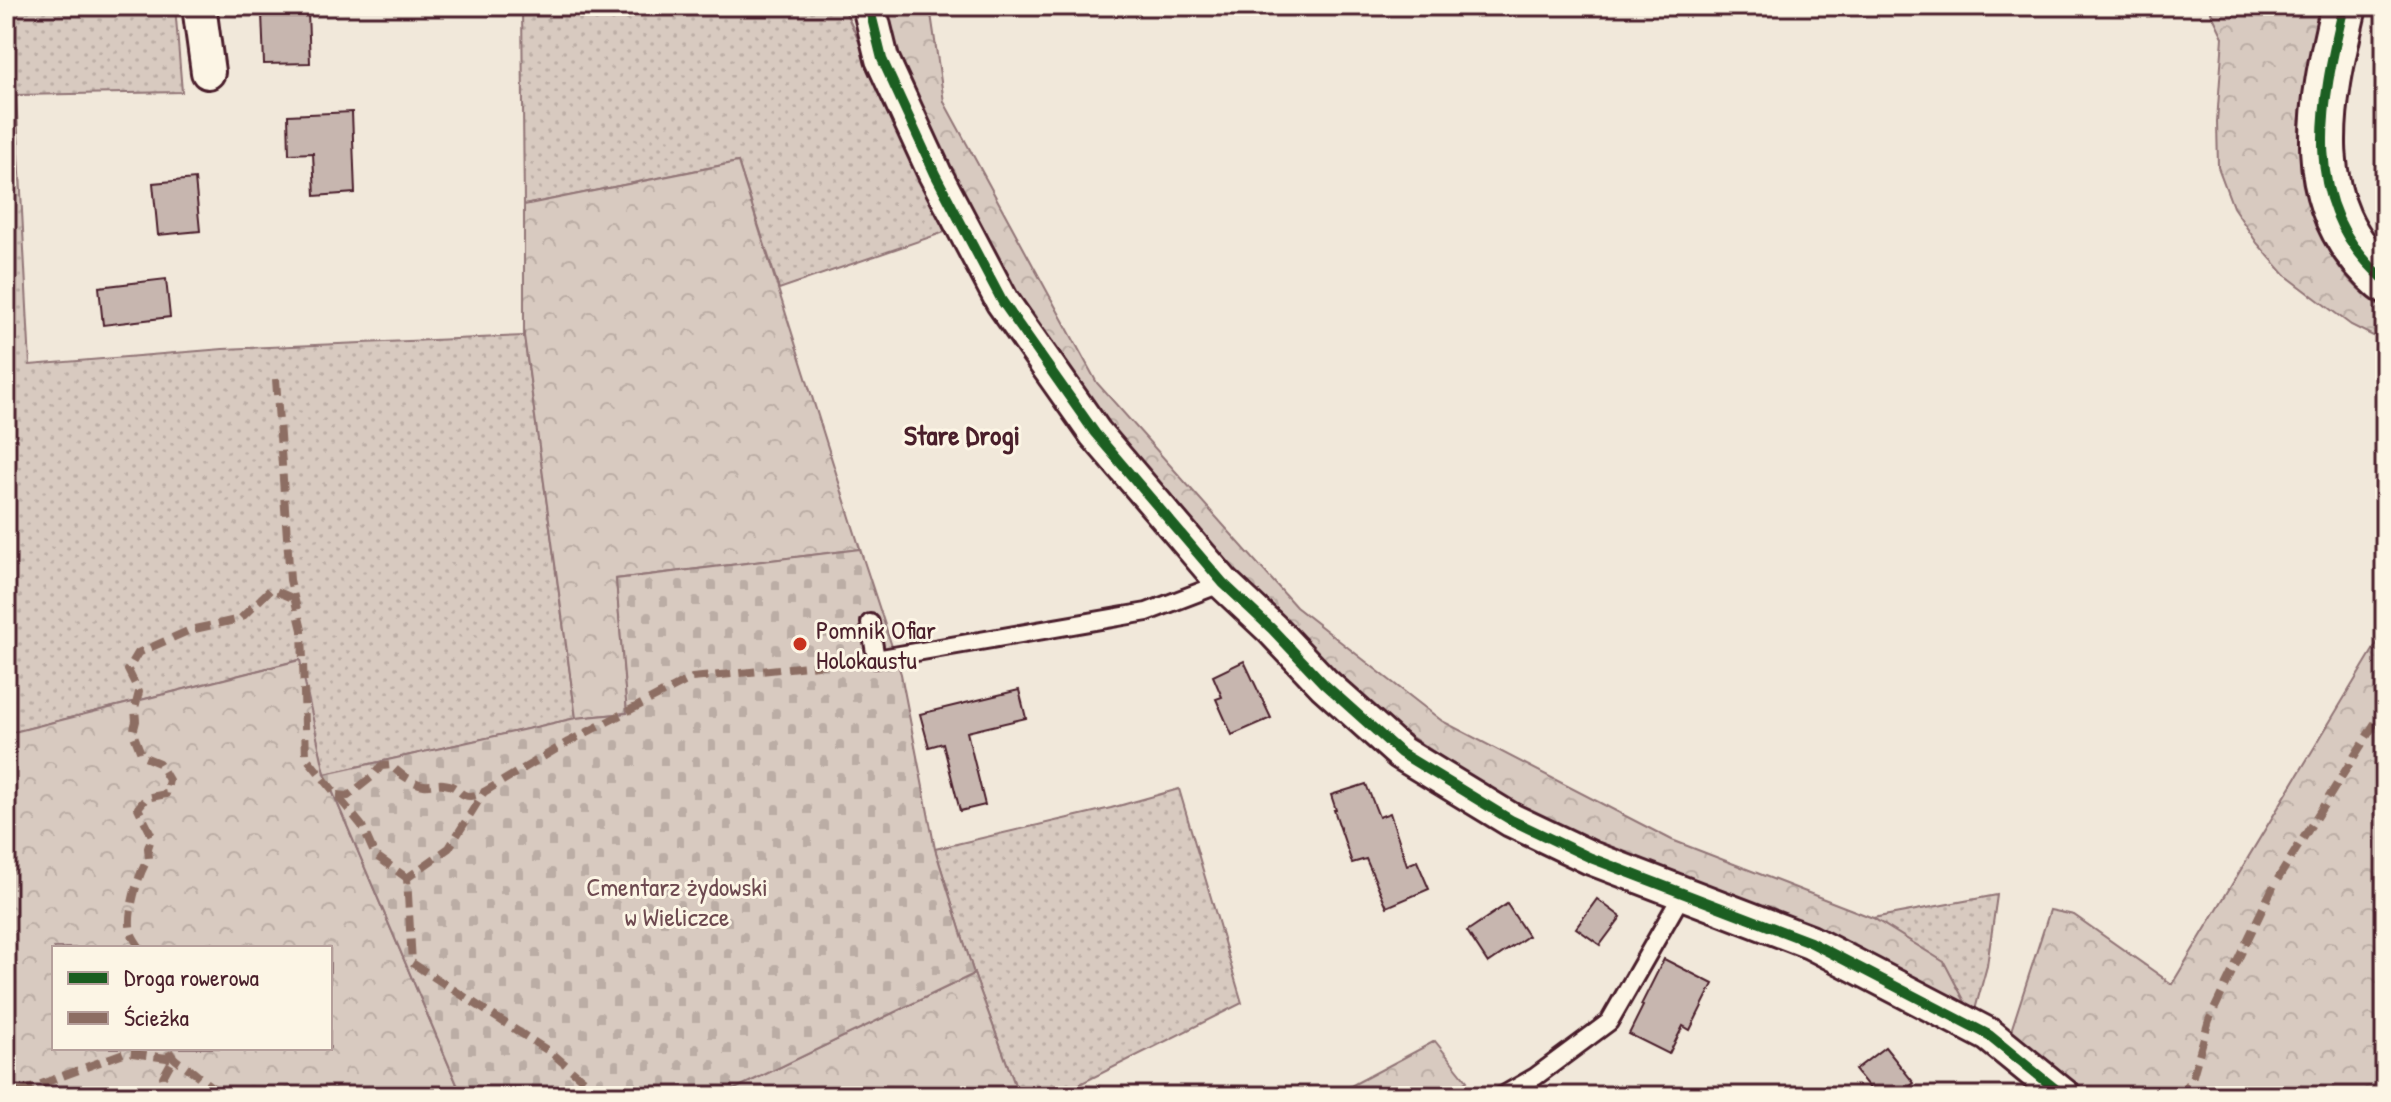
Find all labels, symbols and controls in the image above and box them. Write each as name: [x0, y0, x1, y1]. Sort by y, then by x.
district label: Stare Drogi: [904, 416, 1020, 455]
place label: Pomnik Ofiar Holokaustu: [816, 612, 936, 677]
marker: Pomnik Ofiar Holokaustu: [791, 635, 809, 653]
park label: Cmentarz żydowski w Wieliczce: [586, 869, 768, 934]
legend: [52, 946, 332, 1050]
text: Droga rowerowa: [124, 961, 259, 993]
text: Ścieżka: [124, 1001, 189, 1033]

